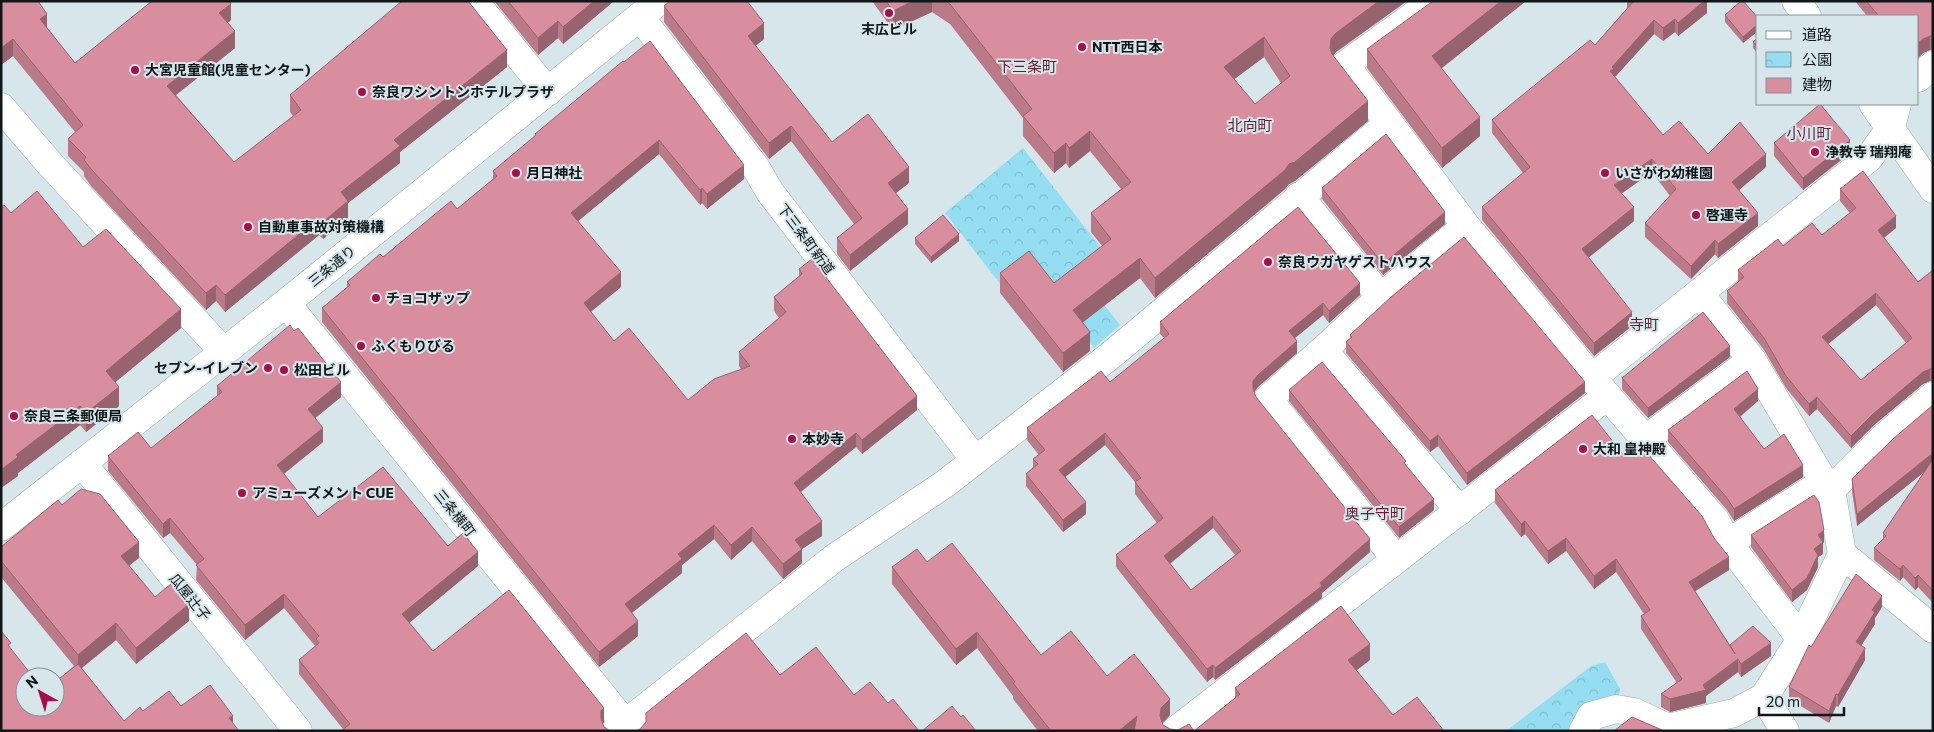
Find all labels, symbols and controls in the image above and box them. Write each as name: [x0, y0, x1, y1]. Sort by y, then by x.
marker: 末広ビル: [883, 7, 895, 19]
legend: [1756, 15, 1919, 105]
place label: 末広ビル: [861, 20, 917, 37]
text: 道路: [1802, 25, 1832, 43]
place label: NTT西日本: [1092, 38, 1163, 55]
marker: NTT西日本: [1076, 41, 1088, 53]
text: 公園: [1802, 50, 1832, 68]
district label: 下三条町: [997, 57, 1057, 75]
place label: 大宮児童館(児童センター): [145, 61, 311, 78]
marker: 大宮児童館(児童センター): [129, 64, 141, 76]
text: 建物: [1802, 75, 1832, 93]
place label: 奈良ワシントンホテルプラザ: [372, 83, 554, 100]
marker: 奈良ワシントンホテルプラザ: [356, 86, 368, 98]
district label: 北向町: [1227, 116, 1273, 134]
district label: 小川町: [1786, 124, 1832, 142]
place label: 浄教寺 瑞翔庵: [1825, 143, 1912, 160]
marker: 浄教寺 瑞翔庵: [1809, 146, 1821, 158]
place label: 月日神社: [526, 164, 582, 181]
place label: いさがわ幼稚園: [1615, 164, 1713, 181]
marker: 月日神社: [510, 167, 522, 179]
marker: いさがわ幼稚園: [1599, 167, 1611, 179]
street label: 下三条町新道: [774, 200, 838, 277]
place label: 啓運寺: [1706, 206, 1748, 223]
marker: 啓運寺: [1690, 209, 1702, 221]
place label: 自動車事故対策機構: [258, 218, 384, 235]
marker: 自動車事故対策機構: [242, 221, 254, 233]
street label: 三条通り: [305, 241, 359, 290]
place label: 奈良ウガヤゲストハウス: [1278, 253, 1432, 270]
marker: 奈良ウガヤゲストハウス: [1262, 256, 1274, 268]
place label: チョコザップ: [386, 289, 470, 306]
marker: チョコザップ: [370, 292, 382, 304]
district label: 寺町: [1629, 315, 1659, 333]
place label: ふくもりびる: [371, 337, 455, 354]
marker: ふくもりびる: [355, 340, 367, 352]
place label: セブン-イレブン: [154, 359, 258, 376]
place label: 松田ビル: [294, 361, 350, 378]
marker: セブン-イレブン: [262, 362, 274, 374]
marker: 松田ビル: [278, 364, 290, 376]
place label: 奈良三条郵便局: [24, 407, 122, 424]
marker: 奈良三条郵便局: [8, 410, 20, 422]
place label: 本妙寺: [802, 430, 844, 447]
marker: 本妙寺: [786, 433, 798, 445]
place label: 大和 皇神殿: [1593, 440, 1666, 457]
marker: 大和 皇神殿: [1577, 443, 1589, 455]
place label: アミューズメント CUE: [252, 484, 394, 501]
street label: 三条横町: [431, 486, 480, 540]
marker: アミューズメント CUE: [236, 487, 248, 499]
district label: 奥子守町: [1345, 504, 1405, 522]
street label: 瓜屋辻子: [166, 570, 215, 624]
north arrow: [15, 667, 65, 717]
text: N: [22, 672, 41, 691]
scale bar: [1759, 684, 1844, 716]
text: 20 m: [1766, 692, 1800, 710]

